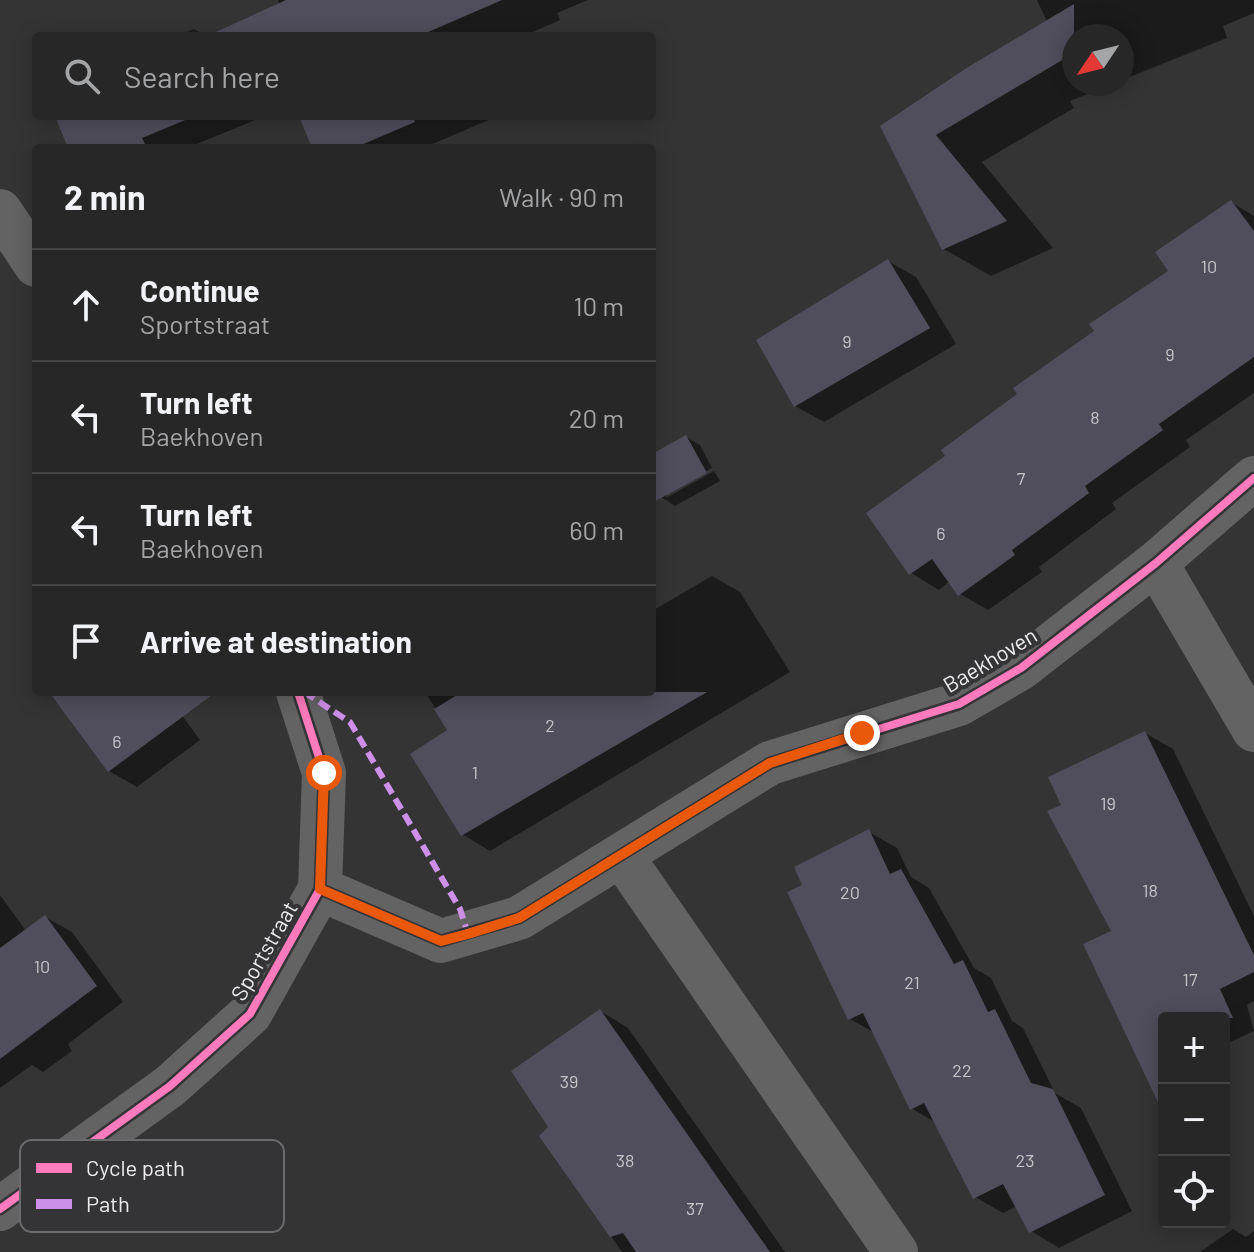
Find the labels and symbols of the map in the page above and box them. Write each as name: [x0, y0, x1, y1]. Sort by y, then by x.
north arrow: [1062, 24, 1134, 96]
house number: 10: [1201, 255, 1217, 277]
house number: 9: [842, 330, 852, 352]
house number: 9: [1165, 343, 1175, 365]
house number: 8: [1090, 406, 1100, 428]
house number: 7: [1017, 467, 1026, 489]
house number: 6: [936, 522, 946, 544]
street label: Baekhoven: [938, 621, 1041, 697]
house number: 2: [545, 714, 555, 736]
route end: [844, 715, 880, 751]
house number: 6: [112, 730, 122, 752]
route start: [306, 755, 342, 791]
house number: 1: [472, 761, 478, 783]
house number: 19: [1100, 792, 1116, 814]
house number: 18: [1142, 879, 1158, 901]
house number: 20: [840, 881, 860, 903]
street label: Sportstraat: [224, 896, 302, 1005]
house number: 10: [34, 955, 50, 977]
house number: 17: [1183, 968, 1198, 990]
house number: 21: [904, 971, 920, 993]
house number: 22: [952, 1059, 972, 1081]
house number: 39: [560, 1070, 578, 1092]
legend: [20, 1140, 284, 1232]
house number: 38: [616, 1149, 634, 1171]
house number: 23: [1016, 1149, 1034, 1171]
text: Cycle path: [86, 1154, 185, 1180]
text: Path: [86, 1190, 130, 1216]
house number: 37: [686, 1197, 704, 1219]

